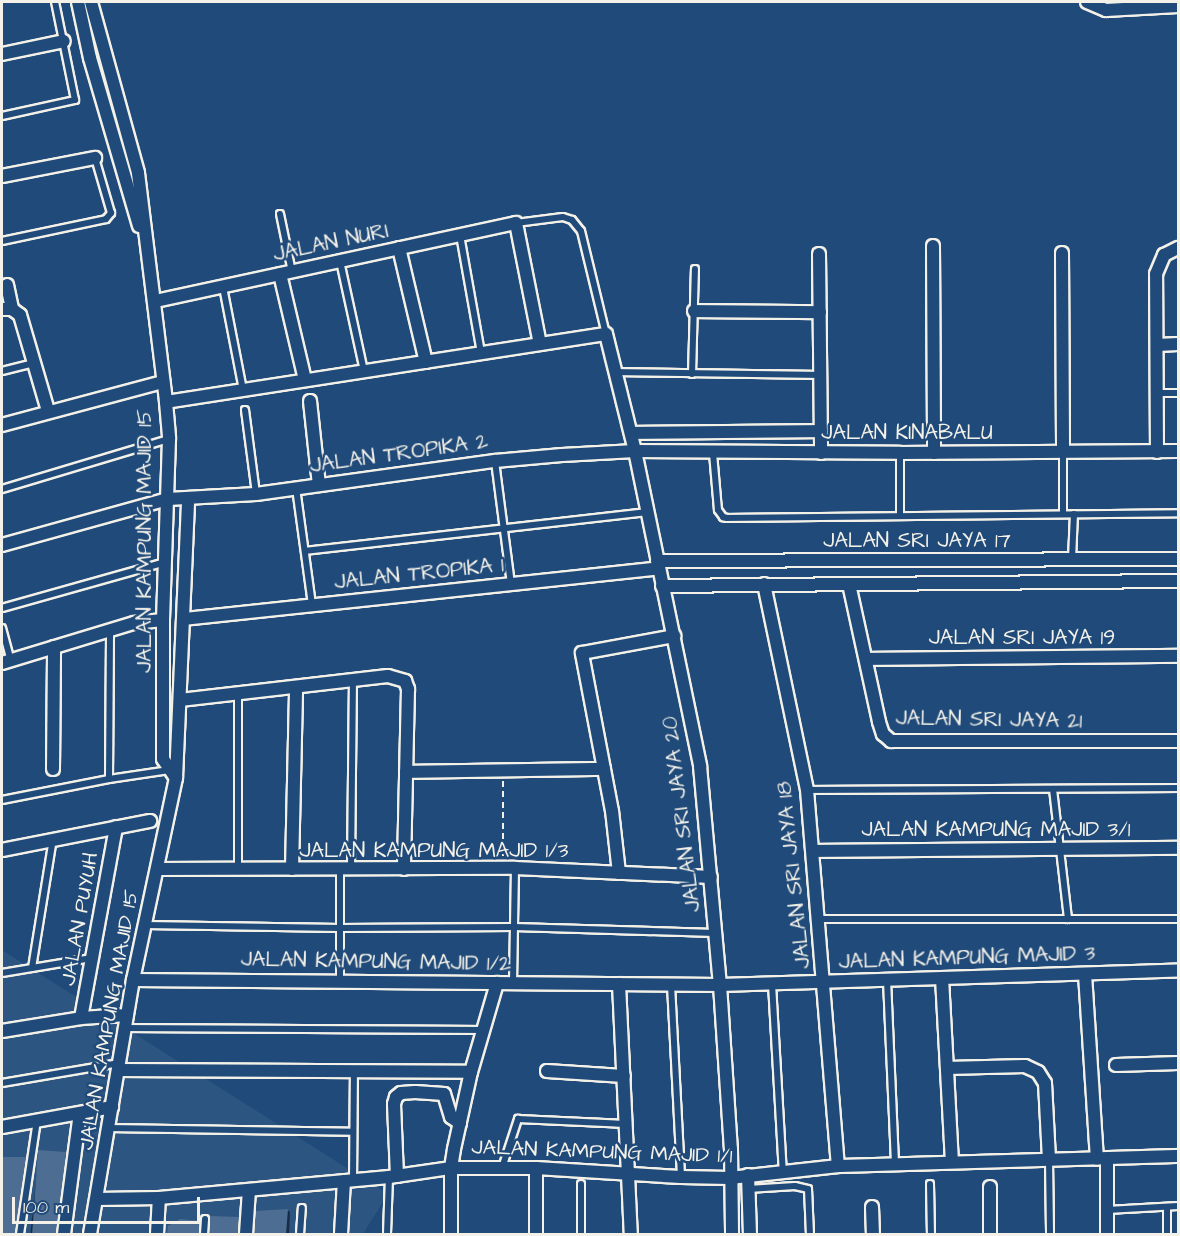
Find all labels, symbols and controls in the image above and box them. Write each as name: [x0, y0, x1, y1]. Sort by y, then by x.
street label: JALAN NURI: [271, 218, 391, 268]
street label: JALAN KAMPUNG MAJID 15: [132, 409, 158, 673]
street label: JALAN KINABALU: [821, 420, 993, 446]
street label: JALAN TROPIKA 2: [308, 429, 490, 479]
street label: JALAN SRI JAYA 17: [823, 528, 1011, 554]
street label: JALAN TROPIKA 1: [333, 553, 505, 595]
street label: JALAN SRI JAYA 19: [929, 625, 1115, 651]
street label: JALAN SRI JAYA 21: [896, 706, 1082, 734]
street label: JALAN SRI JAYA 20: [657, 715, 707, 913]
street label: JALAN SRI JAYA 18: [772, 780, 816, 970]
street label: JALAN KAMPUNG MAJID 3/1: [861, 817, 1131, 843]
street label: JALAN KAMPUNG MAJID 1/3: [299, 838, 569, 864]
street label: JALAN PUYUH: [56, 850, 104, 988]
street label: JALAN KAMPUNG MAJID 15: [74, 888, 144, 1152]
street label: JALAN KAMPUNG MAJID 3: [838, 941, 1096, 975]
street label: JALAN KAMPUNG MAJID 1/2: [241, 947, 511, 977]
street label: JALAN KAMPUNG MAJID 1/1: [471, 1135, 733, 1169]
scale bar: [15, 1185, 202, 1223]
text: 100 m: [23, 1195, 69, 1220]

